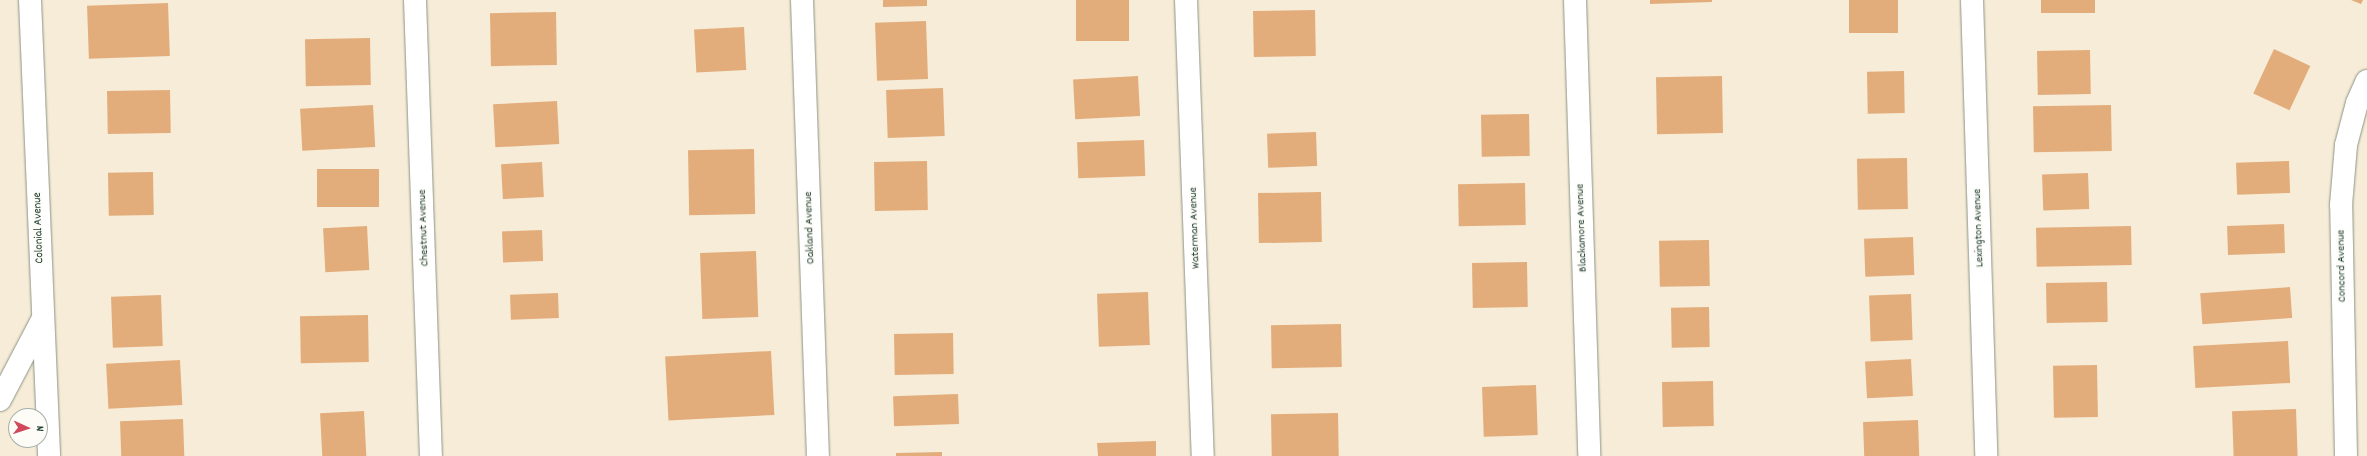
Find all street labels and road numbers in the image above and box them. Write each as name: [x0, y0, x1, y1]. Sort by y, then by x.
street label: Blackamore Avenue: [1573, 184, 1591, 272]
street label: Waterman Avenue: [1186, 187, 1204, 269]
street label: Chestnut Avenue: [415, 189, 433, 267]
street label: Lexington Avenue: [1970, 189, 1988, 267]
street label: Oakland Avenue: [802, 191, 818, 265]
street label: Colonial Avenue: [31, 192, 47, 264]
street label: Concord Avenue: [2334, 230, 2350, 302]

